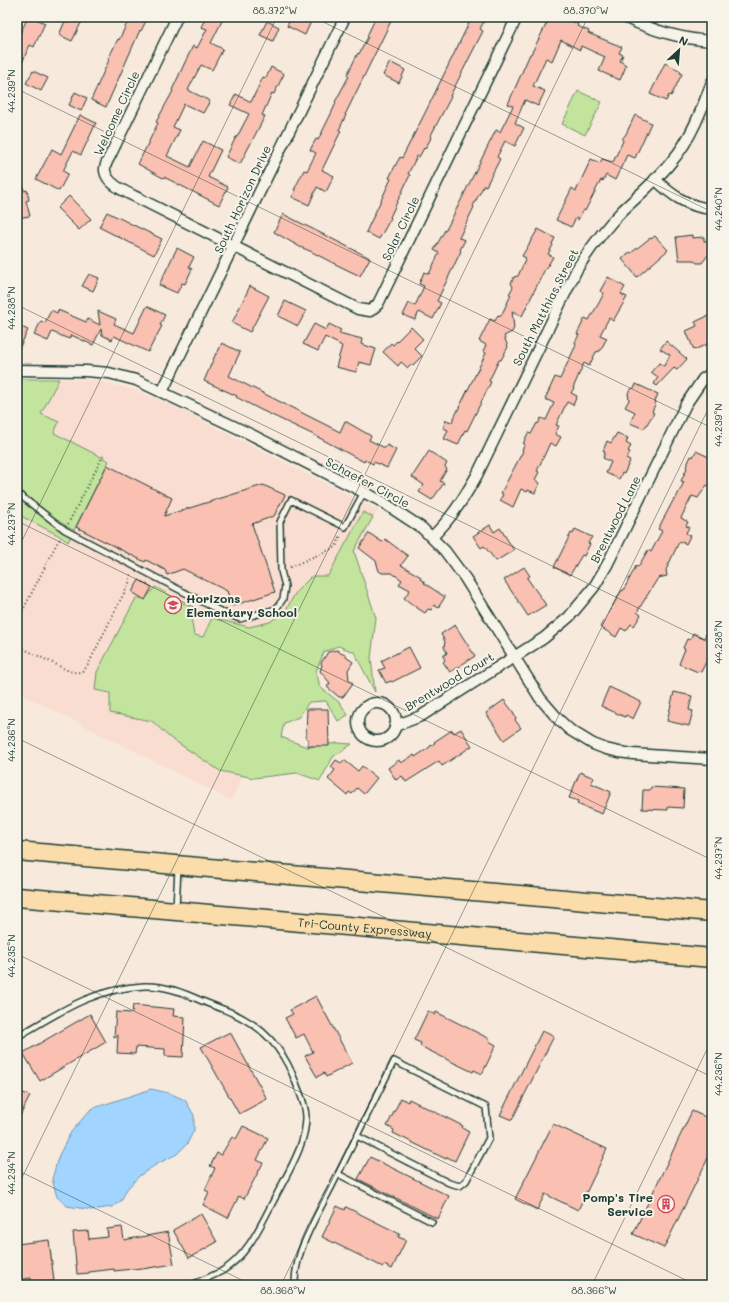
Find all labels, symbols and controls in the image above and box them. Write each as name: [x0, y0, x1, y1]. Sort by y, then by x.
text: 88.372°W: [253, 3, 298, 17]
text: 88.370°W: [563, 3, 609, 17]
north arrow: [659, 30, 699, 70]
text: N: [677, 32, 691, 49]
street label: Welcome Circle: [89, 68, 143, 158]
text: 44.239°N: [4, 69, 18, 113]
street label: South Horizon Drive: [210, 142, 274, 256]
text: 44.240°N: [711, 187, 725, 231]
street label: Solar Circle: [377, 193, 423, 263]
street label: South Matthias Street: [508, 246, 582, 368]
text: 44.238°N: [4, 286, 18, 330]
text: 44.239°N: [711, 403, 725, 447]
street label: Schaefer Circle: [323, 453, 413, 511]
street label: Brentwood Lane: [586, 473, 644, 565]
text: 44.237°N: [4, 503, 18, 545]
place label: Horizons Elementary School: [186, 590, 297, 620]
school or university icon: Horizons Elementary School: [163, 595, 183, 615]
text: 44.238°N: [711, 620, 725, 664]
street label: Brentwood Court: [401, 648, 497, 714]
text: 44.236°N: [4, 718, 18, 762]
text: 44.237°N: [711, 837, 725, 879]
street label: Tri-County Expressway: [297, 914, 432, 941]
text: 44.235°N: [4, 934, 18, 978]
text: 44.236°N: [711, 1052, 725, 1096]
text: 44.234°N: [4, 1151, 18, 1195]
place label: Pomp's Tire Service: [582, 1189, 653, 1219]
building icon: Pomp's Tire Service: [656, 1194, 676, 1214]
text: 88.368°W: [260, 1283, 306, 1297]
text: 88.366°W: [571, 1283, 617, 1297]

